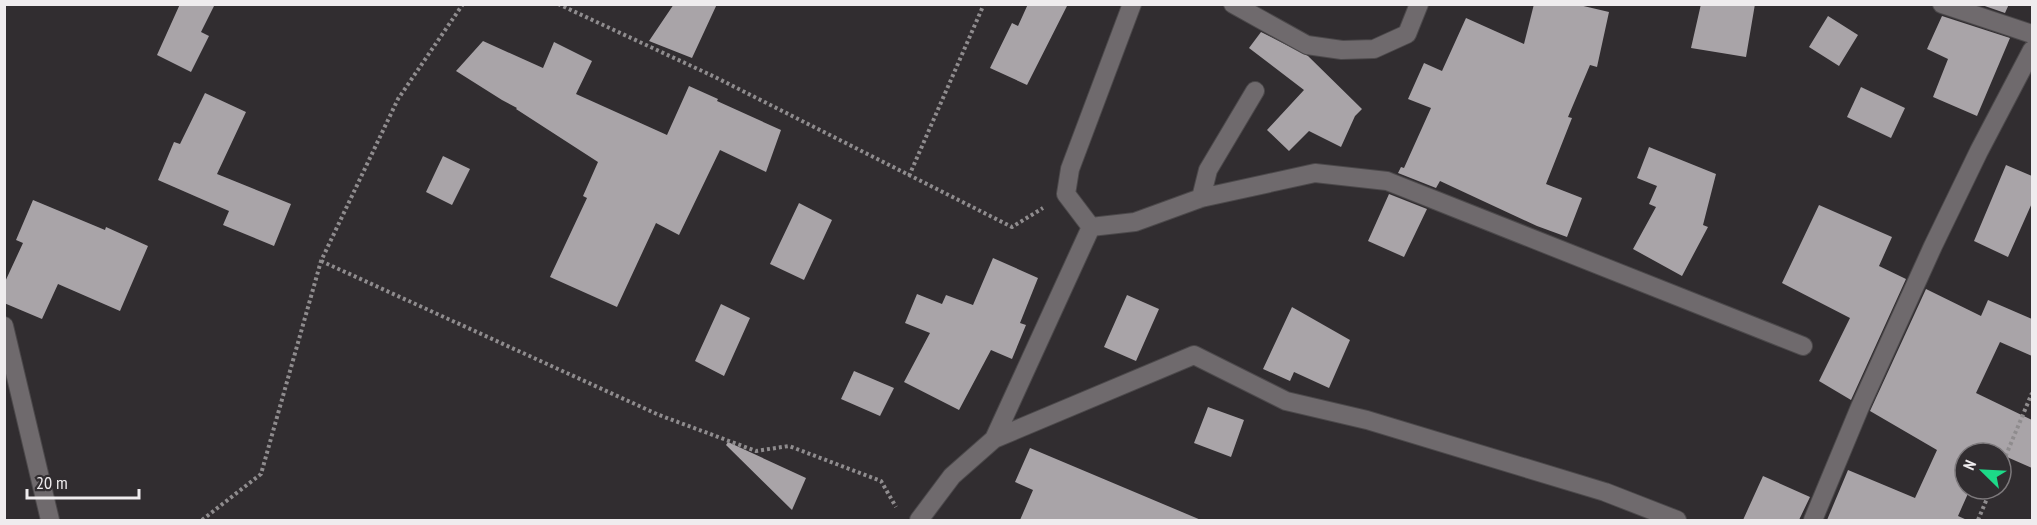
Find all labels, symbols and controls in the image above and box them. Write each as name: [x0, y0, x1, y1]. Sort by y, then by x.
north arrow: [1953, 441, 2013, 501]
text: N: [1958, 457, 1980, 473]
scale bar: [27, 462, 140, 500]
text: 20 m: [36, 471, 68, 494]

